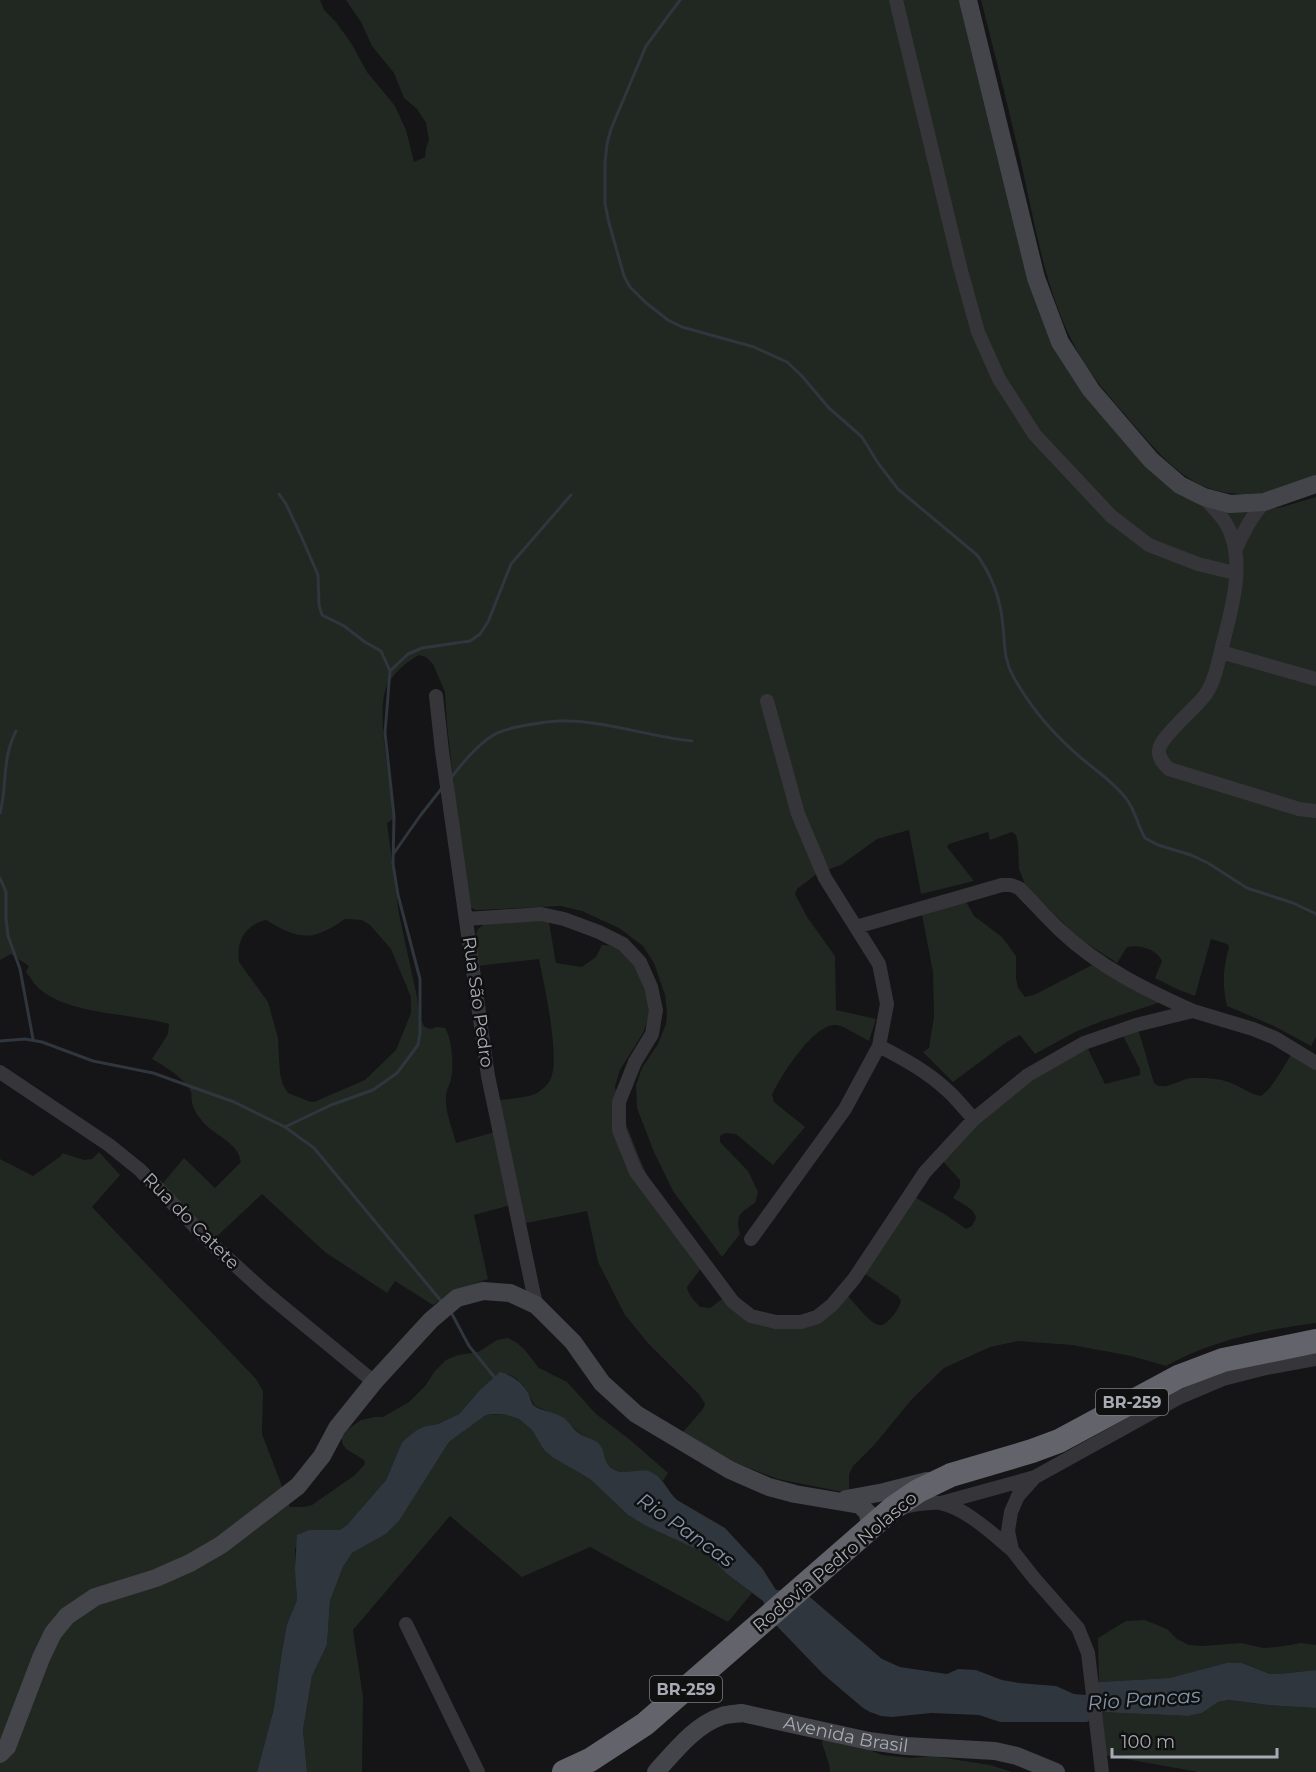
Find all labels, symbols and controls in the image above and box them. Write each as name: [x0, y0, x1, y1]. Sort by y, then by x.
street label: Rua São Pedro: [458, 935, 498, 1069]
street label: Rua do Catete: [138, 1168, 244, 1274]
road number: BR-259: [1096, 1389, 1168, 1415]
street label: Rodovia Pedro Nolasco: [748, 1487, 922, 1637]
water label: Rio Pancas: [633, 1488, 739, 1572]
road number: BR-259: [650, 1676, 722, 1702]
water label: Rio Pancas: [1087, 1683, 1202, 1715]
street label: Avenida Brasil: [782, 1711, 910, 1757]
scale bar: [1112, 1721, 1277, 1759]
text: 100 m: [1121, 1731, 1175, 1753]

